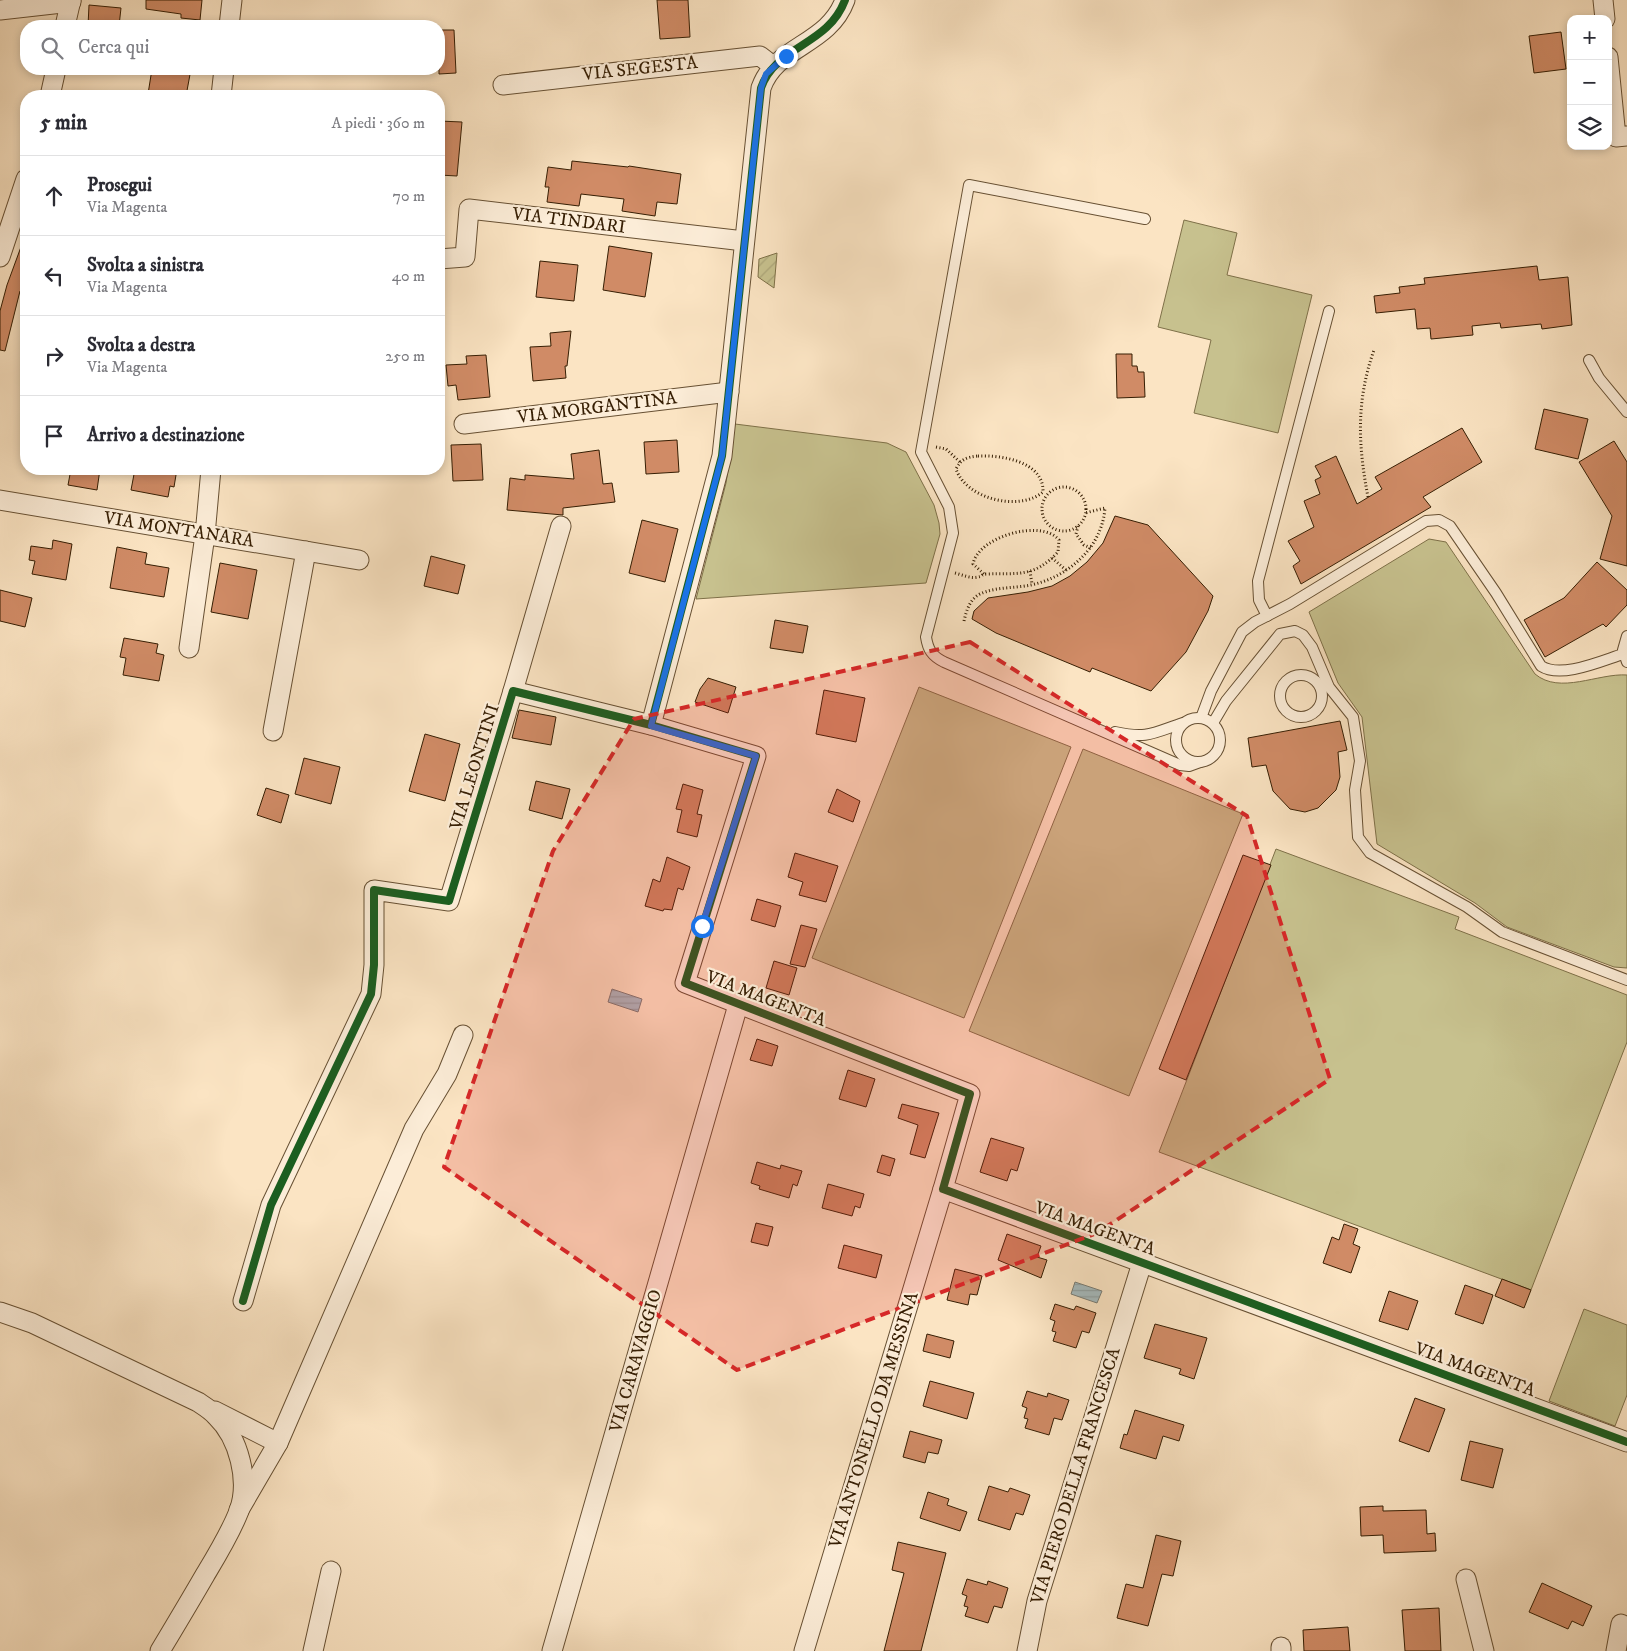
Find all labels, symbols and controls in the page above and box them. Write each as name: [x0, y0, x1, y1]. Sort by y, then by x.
map controls: [1567, 15, 1612, 150]
button: +: [1567, 15, 1612, 60]
search box: [20, 20, 445, 75]
icon: search: [38, 34, 66, 62]
text: Cerca qui: [78, 36, 149, 59]
route end: [775, 45, 798, 68]
street label: VIA SEGESTA: [580, 52, 699, 86]
button: −: [1567, 60, 1612, 105]
button: layers: [1567, 105, 1612, 150]
text: 5 min: [40, 110, 87, 136]
text: A piedi · 360 m: [331, 113, 425, 133]
text: Prosegui: [87, 174, 152, 197]
icon: ahead: [40, 182, 68, 210]
text: 70 m: [393, 186, 425, 206]
text: Via Magenta: [87, 197, 167, 217]
street label: VIA TINDARI: [510, 203, 627, 239]
text: Svolta a sinistra: [87, 254, 204, 277]
icon: left: [40, 262, 68, 290]
text: 40 m: [392, 266, 425, 286]
text: Via Magenta: [87, 277, 167, 297]
text: Svolta a destra: [87, 334, 195, 357]
icon: right: [40, 342, 68, 370]
text: 250 m: [385, 346, 425, 366]
text: Via Magenta: [87, 357, 167, 377]
street label: VIA MORGANTINA: [515, 387, 679, 429]
icon: arrive: [40, 422, 68, 450]
text: Arrivo a destinazione: [87, 424, 245, 447]
street label: VIA MONTANARA: [101, 507, 256, 553]
street label: VIA LEONTINI: [445, 701, 505, 834]
route start: [691, 915, 714, 938]
street label: VIA MAGENTA: [702, 966, 830, 1032]
street label: VIA MAGENTA: [1031, 1197, 1159, 1261]
street label: VIA CARAVAGGIO: [605, 1287, 667, 1436]
street label: VIA ANTONELLO DA MESSINA: [824, 1289, 924, 1552]
street label: VIA MAGENTA: [1411, 1338, 1539, 1402]
street label: VIA PIERO DELLA FRANCESCA: [1026, 1344, 1126, 1608]

